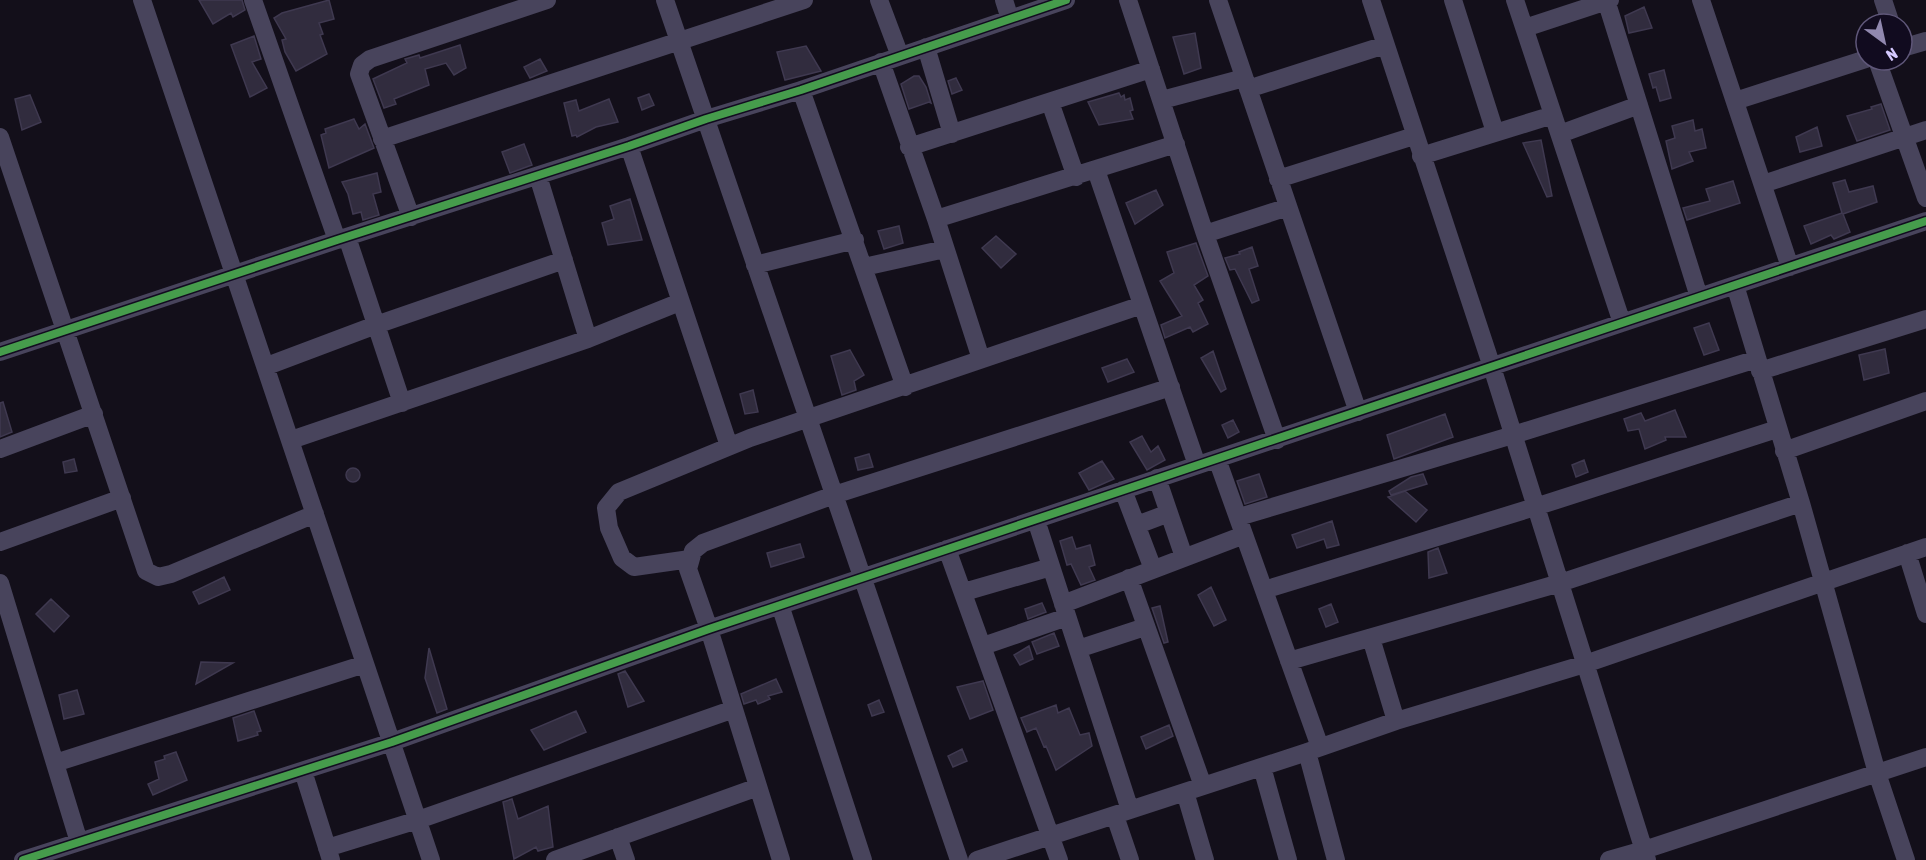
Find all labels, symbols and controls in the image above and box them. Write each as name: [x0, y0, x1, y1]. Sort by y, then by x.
north arrow: [1854, 12, 1914, 72]
text: N: [1883, 44, 1901, 65]

